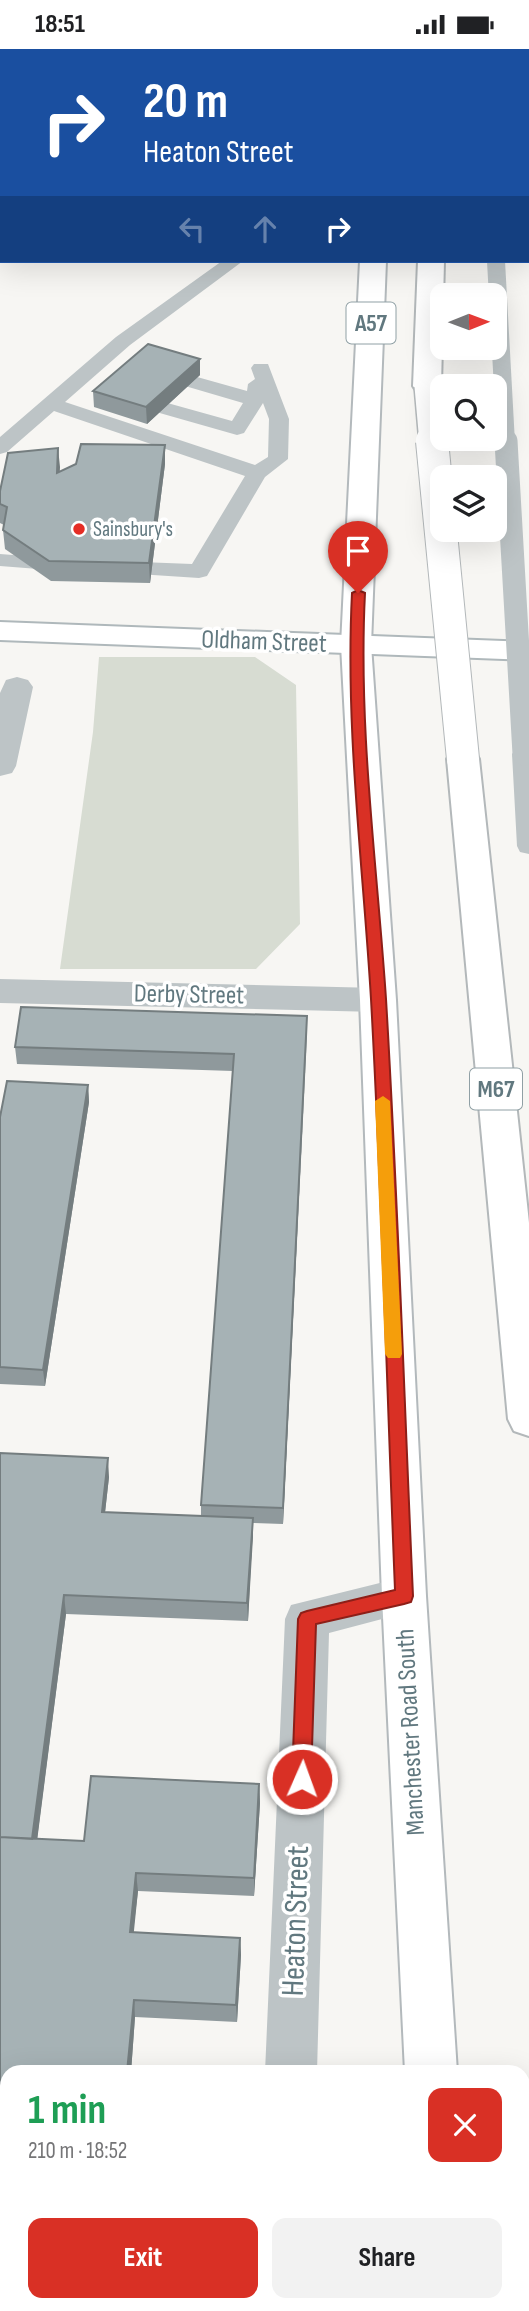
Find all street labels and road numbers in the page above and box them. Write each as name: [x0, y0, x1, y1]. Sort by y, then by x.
road number: A57: [346, 303, 396, 344]
street label: Oldham Street: [201, 624, 327, 660]
street label: Derby Street: [134, 979, 244, 1011]
road number: M67: [470, 1069, 522, 1109]
street label: Manchester Road South: [390, 1628, 432, 1836]
street label: Heaton Street: [274, 1845, 318, 1997]

